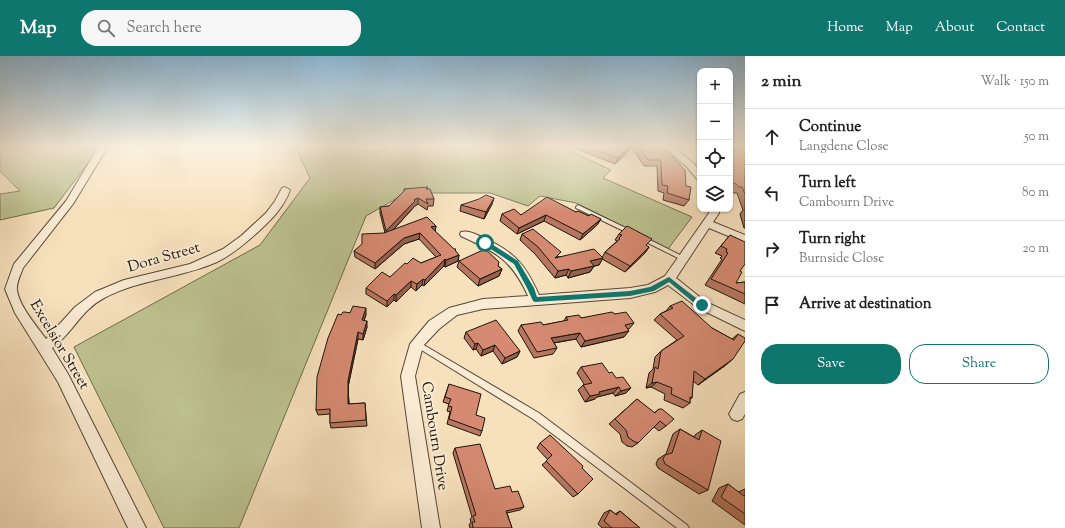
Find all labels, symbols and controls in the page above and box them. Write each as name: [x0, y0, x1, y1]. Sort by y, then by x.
search box: [81, 10, 361, 46]
text: Map: [20, 15, 57, 42]
icon: search: [95, 17, 117, 39]
text: Search here: [127, 18, 202, 39]
text: Home: [827, 18, 864, 38]
text: Map: [886, 18, 913, 38]
text: About: [935, 18, 974, 38]
text: Contact: [996, 18, 1045, 38]
map controls: [697, 68, 733, 212]
button: +: [697, 68, 733, 104]
text: 2 min: [761, 70, 802, 94]
text: Walk · 150 m: [980, 73, 1049, 91]
button: −: [697, 104, 733, 140]
text: Continue: [799, 117, 861, 138]
icon: ahead: [761, 126, 783, 148]
text: 50 m: [1024, 128, 1049, 146]
text: Langdene Close: [799, 138, 889, 156]
button: locate: [697, 140, 733, 176]
text: Turn left: [799, 173, 856, 194]
button: layers: [697, 176, 733, 212]
icon: left: [761, 182, 783, 204]
text: 80 m: [1022, 184, 1049, 202]
text: Cambourn Drive: [799, 194, 894, 212]
text: Turn right: [799, 229, 865, 250]
route start: [476, 234, 494, 252]
street label: Dora Street: [125, 238, 203, 278]
icon: right: [761, 238, 783, 260]
text: 20 m: [1023, 240, 1049, 258]
text: Burnside Close: [799, 250, 884, 268]
icon: arrive: [761, 294, 783, 316]
text: Arrive at destination: [799, 294, 932, 315]
street label: Excelsior Street: [24, 296, 94, 394]
route end: [693, 296, 711, 314]
button: Save: [761, 344, 901, 384]
button: Share: [909, 344, 1049, 384]
street label: Cambourn Drive: [415, 380, 453, 492]

